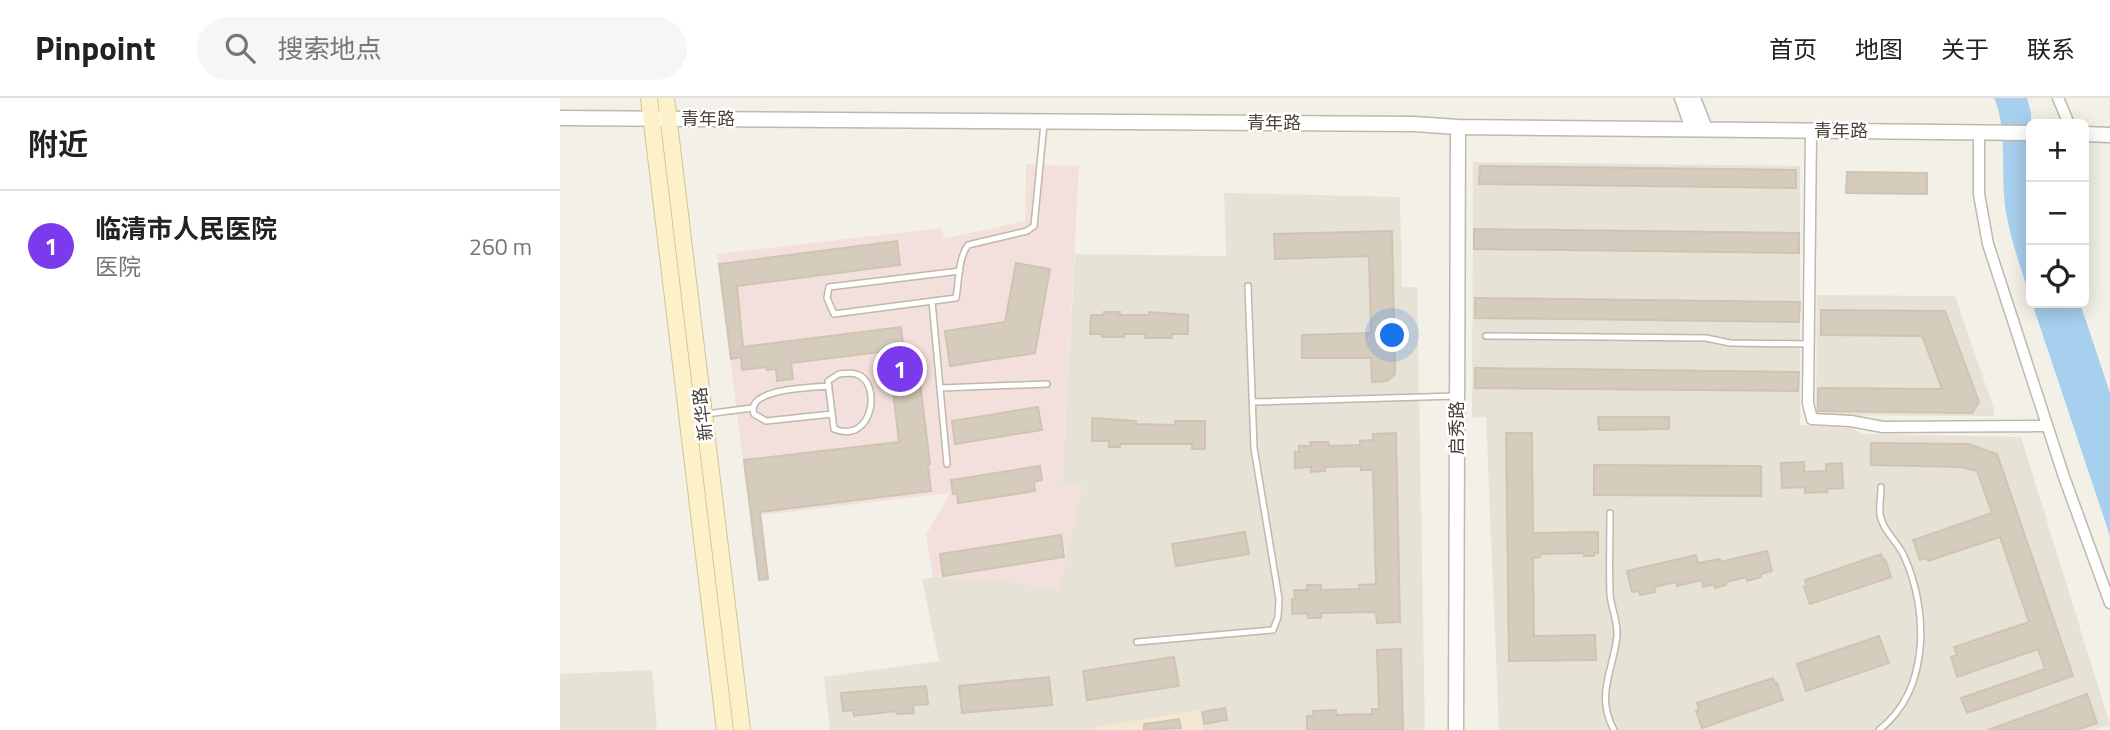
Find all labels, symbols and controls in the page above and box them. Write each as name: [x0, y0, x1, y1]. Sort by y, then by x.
search box: [197, 17, 687, 80]
text: Pinpoint: [35, 23, 155, 73]
icon: search: [221, 29, 259, 67]
text: 搜索地点: [277, 29, 382, 68]
text: 首页: [1769, 31, 1817, 67]
text: 地图: [1855, 31, 1903, 67]
text: 关于: [1941, 31, 1989, 67]
text: 联系: [2027, 31, 2075, 67]
street label: 青年路: [681, 105, 735, 132]
street label: 青年路: [1247, 109, 1301, 136]
street label: 青年路: [1814, 117, 1868, 144]
map controls: [2026, 119, 2089, 308]
button: +: [2026, 119, 2089, 182]
text: 附近: [28, 121, 88, 167]
button: −: [2026, 182, 2089, 245]
text: 临清市人民医院: [95, 209, 277, 248]
text: 1: [45, 229, 57, 264]
text: 260 m: [469, 229, 532, 264]
button: locate: [2026, 245, 2089, 308]
text: 医院: [95, 249, 141, 284]
your location: [1375, 318, 1409, 352]
pin: 1: [877, 343, 923, 395]
street label: 新华路: [686, 386, 719, 443]
street label: 启秀路: [1443, 401, 1470, 455]

